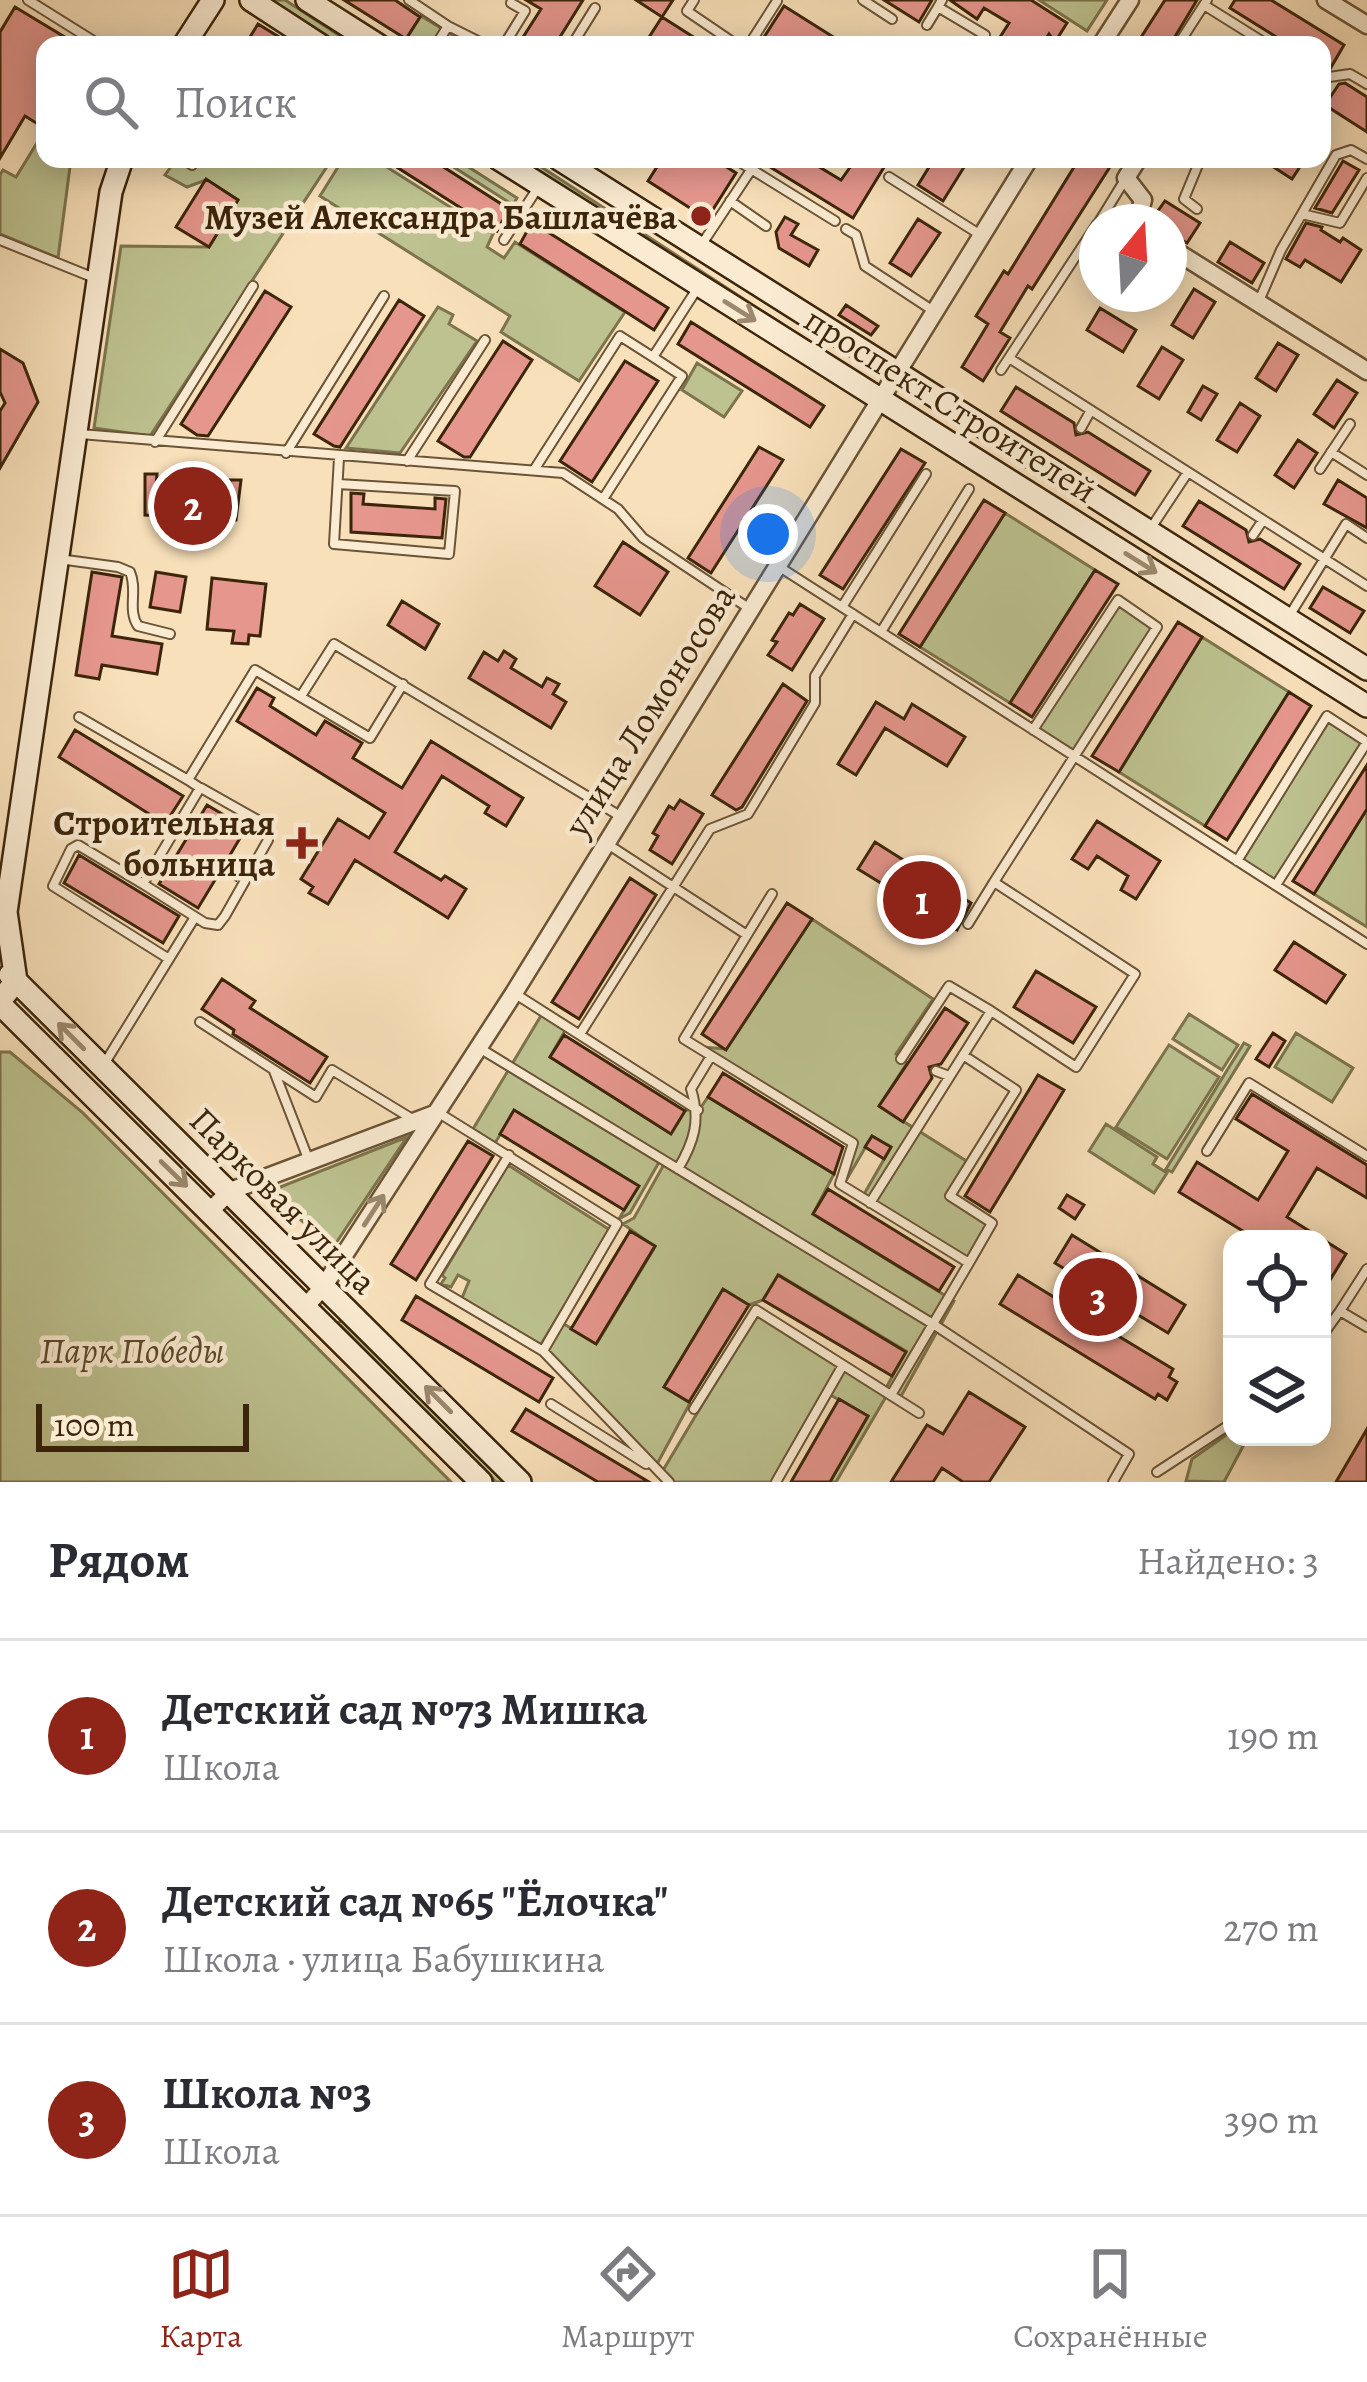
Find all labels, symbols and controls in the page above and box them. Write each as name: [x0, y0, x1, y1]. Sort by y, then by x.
search box: [36, 36, 1331, 168]
icon: search: [78, 69, 144, 135]
text: Поиск: [174, 71, 297, 133]
place label: Музей Александра Башлачёва: [204, 192, 678, 241]
marker: Музей Александра Башлачёва: [688, 203, 714, 229]
north arrow: [1079, 204, 1187, 312]
street label: проспект Строителей: [795, 295, 1106, 514]
one-way arrow: [722, 298, 756, 323]
pin: 2: [154, 461, 232, 551]
your location: [738, 504, 798, 564]
one-way arrow: [1123, 551, 1157, 576]
street label: улица Ломоносова: [552, 575, 747, 846]
place label: Строительная больница: [53, 798, 276, 888]
marker: Строительная больница: [286, 827, 318, 859]
pin: 1: [883, 855, 961, 945]
one-way arrow: [57, 1022, 86, 1051]
street label: Парковая улица: [179, 1096, 388, 1305]
one-way arrow: [159, 1159, 188, 1188]
one-way arrow: [361, 1194, 386, 1228]
map controls: [1223, 1230, 1331, 1446]
button: locate: [1223, 1230, 1331, 1338]
pin: 3: [1059, 1252, 1137, 1342]
park label: Парк Победы: [40, 1326, 224, 1375]
button: layers: [1223, 1338, 1331, 1446]
one-way arrow: [424, 1385, 453, 1414]
scale bar: [36, 1398, 249, 1451]
text: 100 m: [54, 1402, 134, 1447]
text: Рядом: [48, 1525, 190, 1595]
text: Найдено: 3: [1137, 1534, 1319, 1587]
text: Детский сад №73 Мишка: [162, 1678, 647, 1740]
text: 1: [80, 1709, 94, 1762]
text: 190 m: [1227, 1709, 1319, 1762]
text: Школа: [162, 1740, 280, 1793]
text: Детский сад №65 "Ёлочка": [162, 1870, 668, 1932]
text: 2: [78, 1901, 96, 1954]
text: 270 m: [1223, 1901, 1319, 1954]
text: Школа · улица Бабушкина: [162, 1932, 605, 1985]
text: Школа №3: [162, 2062, 372, 2124]
text: 3: [79, 2093, 95, 2146]
text: 390 m: [1224, 2093, 1319, 2146]
text: Школа: [162, 2124, 280, 2177]
tab: Карта: [159, 2241, 242, 2358]
tab: Маршрут: [561, 2241, 695, 2358]
tab: Сохранённые: [1013, 2241, 1208, 2358]

